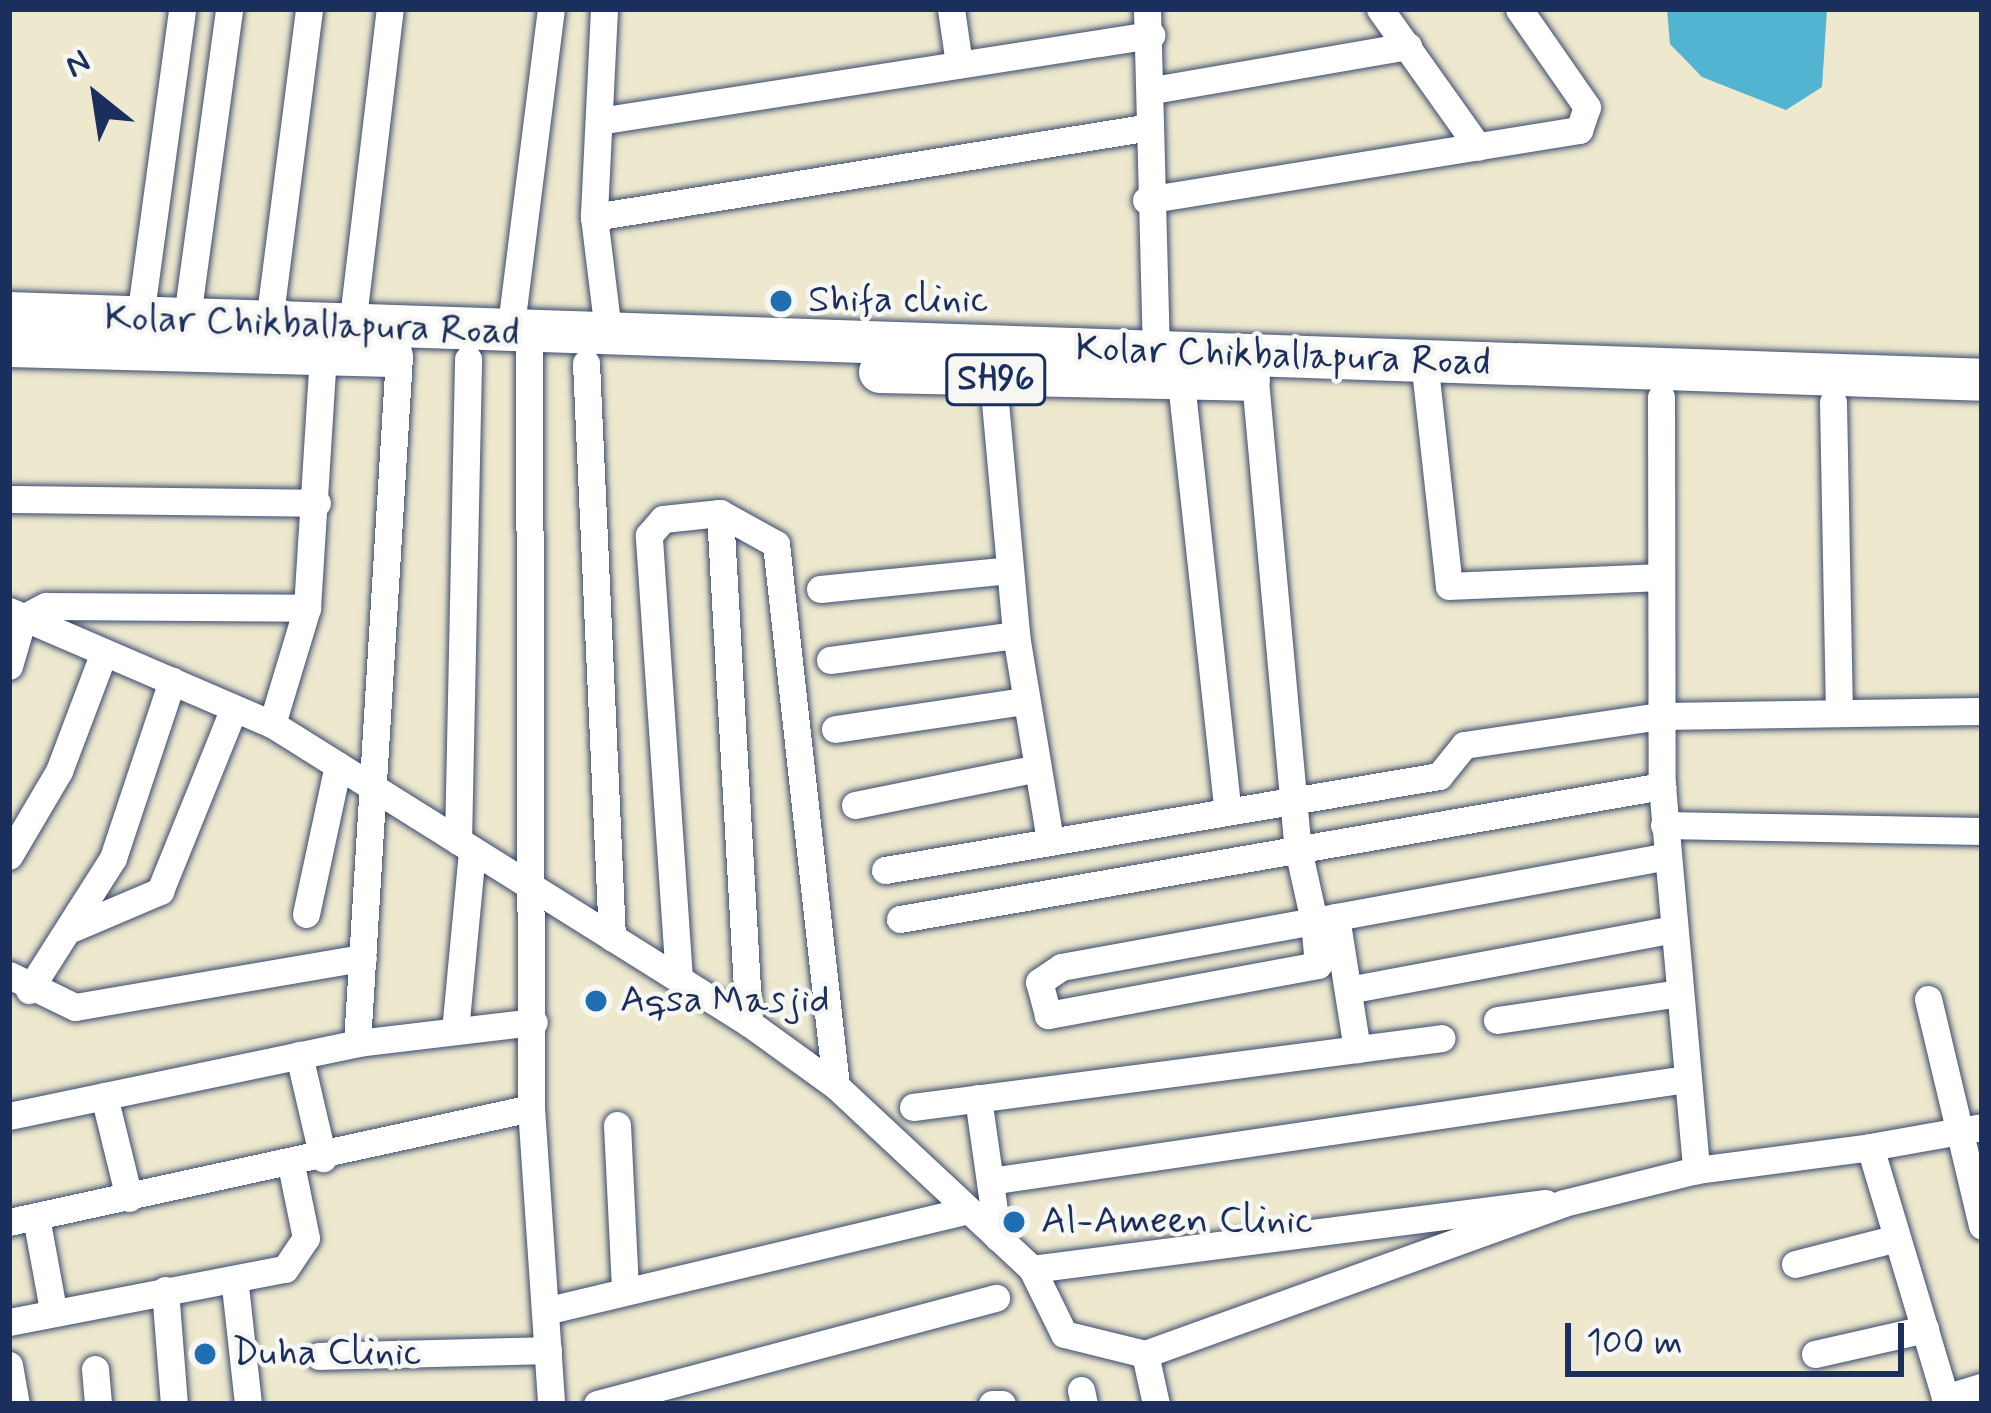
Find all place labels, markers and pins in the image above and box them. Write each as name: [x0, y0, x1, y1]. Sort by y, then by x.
place label: Shifa clinic: [808, 278, 988, 324]
marker: Shifa clinic: [765, 285, 797, 317]
place label: Aqsa Masjid: [620, 978, 823, 1024]
marker: Aqsa Masjid: [583, 988, 609, 1014]
place label: Al-Ameen Clinic: [1041, 1199, 1316, 1245]
marker: Al-Ameen Clinic: [998, 1206, 1030, 1238]
place label: Duha Clinic: [232, 1331, 424, 1377]
marker: Duha Clinic: [189, 1338, 221, 1370]

